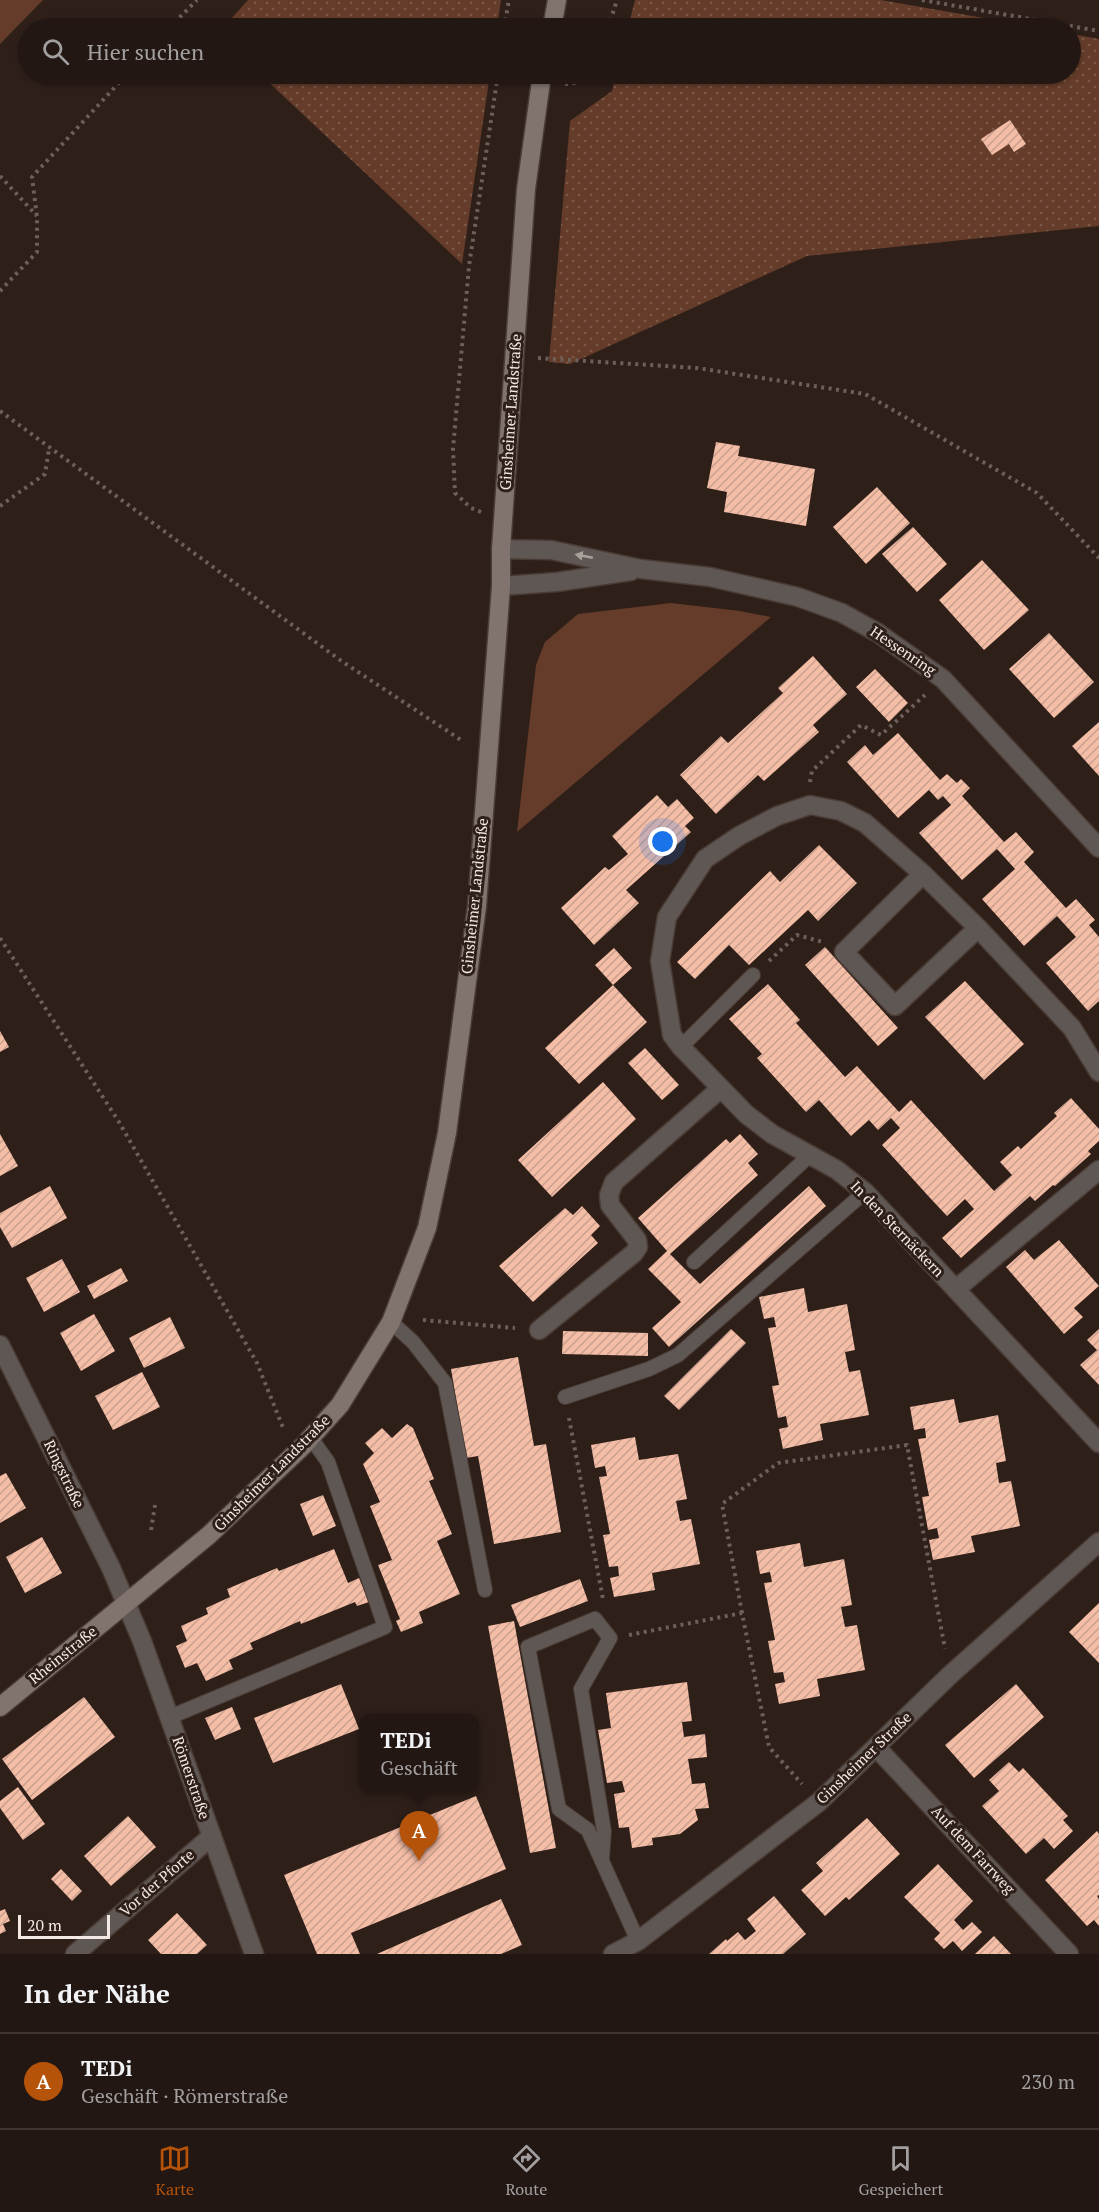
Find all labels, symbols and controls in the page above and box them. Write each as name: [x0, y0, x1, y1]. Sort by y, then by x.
search box: [18, 18, 1081, 84]
icon: search: [39, 35, 72, 68]
text: Hier suchen: [87, 37, 204, 66]
street label: Ginsheimer Landstraße: [495, 333, 525, 491]
one-way arrow: [575, 551, 594, 560]
street label: Hessenring: [867, 621, 941, 680]
street label: Ginsheimer Landstraße: [456, 817, 492, 975]
your location: [648, 827, 677, 856]
street label: In den Sternäckern: [847, 1176, 949, 1281]
street label: Ginsheimer Landstraße: [209, 1410, 334, 1535]
street label: Ringstraße: [40, 1436, 90, 1511]
street label: Rheinstraße: [24, 1621, 100, 1688]
street label: Ginsheimer Straße: [811, 1707, 915, 1808]
popup: [359, 1714, 479, 1792]
text: TEDi: [380, 1725, 432, 1754]
street label: Römerstraße: [168, 1734, 215, 1822]
text: Geschäft: [380, 1754, 458, 1781]
street label: Auf dem Farrweg: [928, 1801, 1021, 1899]
pin: A: [400, 1812, 438, 1861]
street label: Vor der Pforte: [115, 1844, 198, 1920]
scale bar: [18, 1912, 110, 1940]
text: 20 m: [27, 1914, 62, 1936]
text: In der Nähe: [24, 1976, 170, 2010]
text: TEDi: [81, 2053, 132, 2082]
text: A: [36, 2068, 51, 2095]
text: 230 m: [1021, 2068, 1075, 2095]
text: Geschäft · Römerstraße: [81, 2082, 288, 2109]
tab: Karte: [156, 2142, 194, 2200]
tab: Route: [505, 2142, 547, 2200]
tab: Gespeichert: [859, 2142, 943, 2200]

